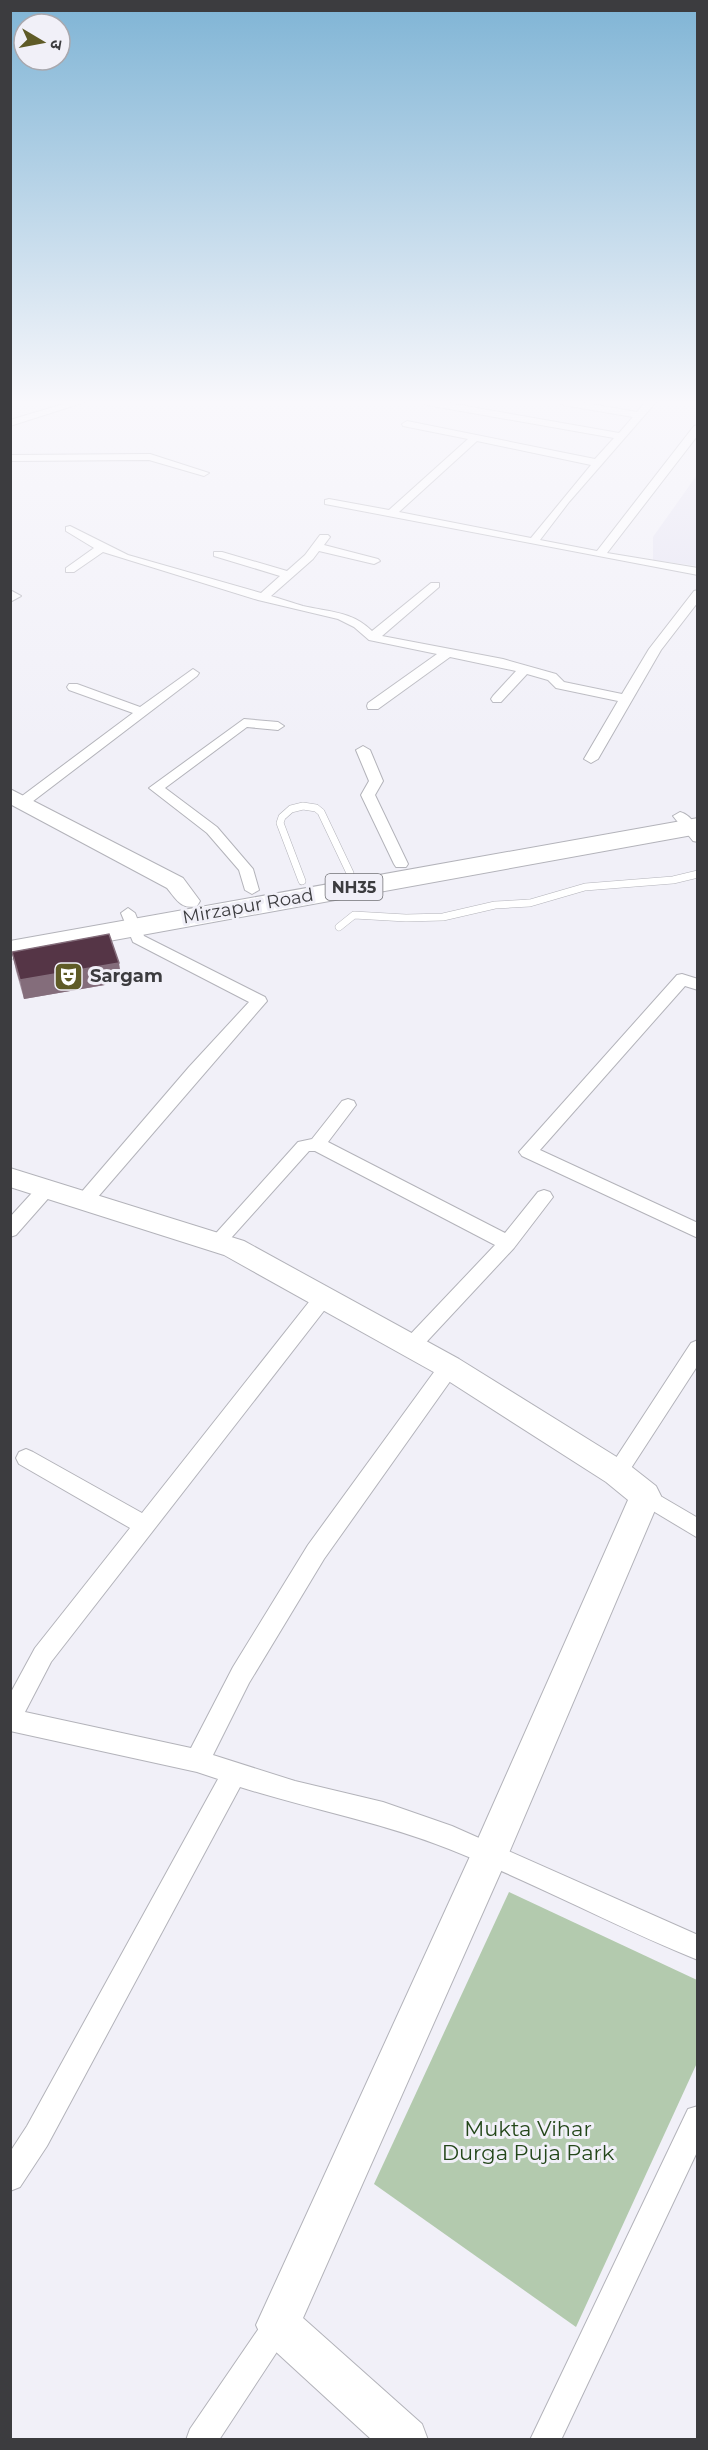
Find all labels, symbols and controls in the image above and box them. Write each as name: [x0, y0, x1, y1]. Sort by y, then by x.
north arrow: [12, 12, 72, 72]
text: उ: [46, 38, 66, 51]
road number: NH35: [326, 874, 382, 900]
street label: Mirzapur Road: [181, 884, 315, 928]
theatre icon: Sargam: [53, 960, 85, 992]
place label: Sargam: [90, 965, 163, 987]
park label: Mukta Vihar Durga Puja Park: [442, 2116, 615, 2165]

